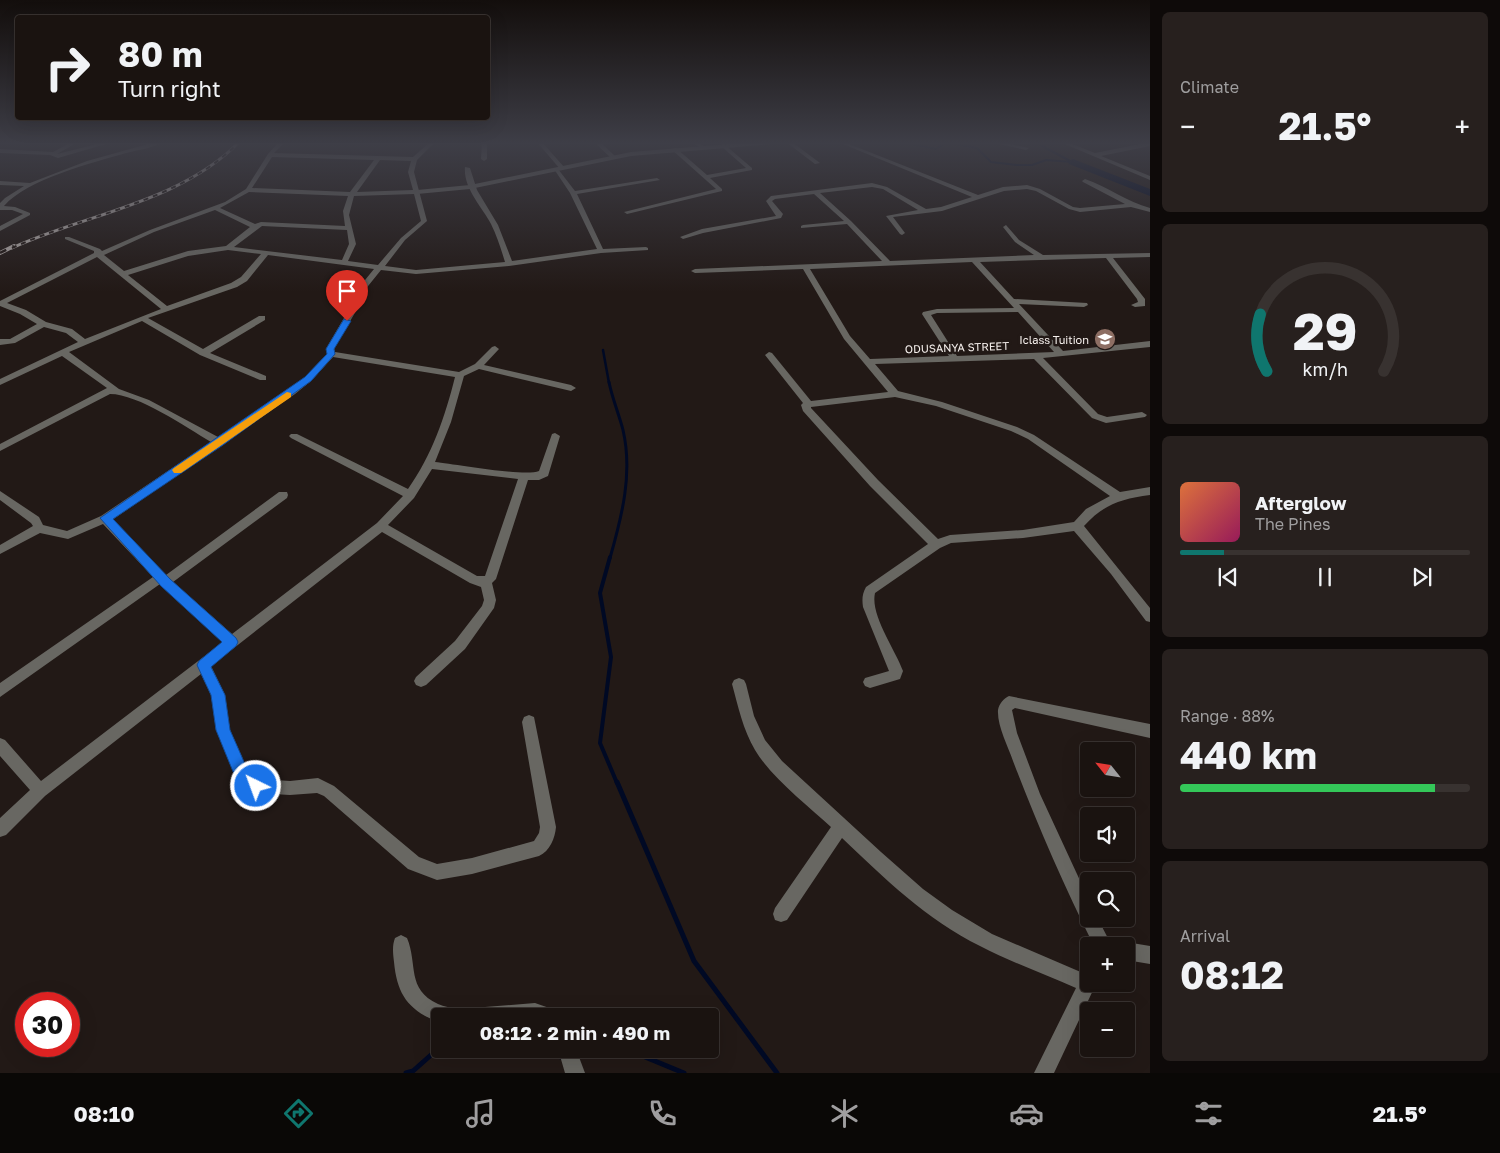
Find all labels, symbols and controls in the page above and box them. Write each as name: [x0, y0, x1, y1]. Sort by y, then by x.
text: 80 m: [118, 33, 203, 75]
icon: right: [35, 35, 100, 100]
text: Turn right: [118, 75, 221, 102]
text: Climate: [1180, 77, 1239, 97]
text: 21.5°: [1279, 103, 1371, 148]
text: −: [1180, 110, 1195, 143]
text: +: [1455, 110, 1470, 143]
pin: [326, 270, 368, 321]
icon: arrive: [333, 277, 361, 305]
text: 29: [1293, 299, 1357, 361]
school or university icon: Iclass Tuition: [1093, 327, 1117, 351]
place label: Iclass Tuition: [1019, 333, 1089, 346]
street label: ODUSANYA STREET: [905, 339, 1009, 355]
text: km/h: [1302, 358, 1348, 380]
text: Afterglow: [1255, 491, 1346, 514]
text: The Pines: [1255, 514, 1330, 534]
icon: previous: [1214, 563, 1242, 591]
icon: pause: [1311, 563, 1339, 591]
icon: next: [1408, 563, 1436, 591]
text: Range · 88%: [1180, 706, 1274, 726]
text: 440 km: [1180, 732, 1317, 777]
north arrow: [1080, 742, 1135, 798]
map controls: [1080, 742, 1135, 1057]
position arrow: [229, 759, 281, 811]
button: sound: [1080, 807, 1135, 862]
button: search: [1080, 872, 1135, 927]
text: Arrival: [1180, 926, 1230, 946]
button: +: [1080, 937, 1135, 992]
text: 08:12: [1180, 952, 1284, 997]
speed limit sign: 30: [15, 992, 80, 1057]
button: −: [1080, 1002, 1135, 1057]
text: 08:12 · 2 min · 490 m: [480, 1021, 670, 1044]
icon: directions: [281, 1096, 316, 1131]
icon: music: [463, 1096, 498, 1131]
icon: phone: [645, 1096, 680, 1131]
icon: climate: [827, 1096, 862, 1131]
icon: car: [1009, 1096, 1044, 1131]
icon: filters: [1191, 1096, 1226, 1131]
text: 08:10: [73, 1100, 135, 1127]
text: 21.5°: [1373, 1100, 1427, 1127]

